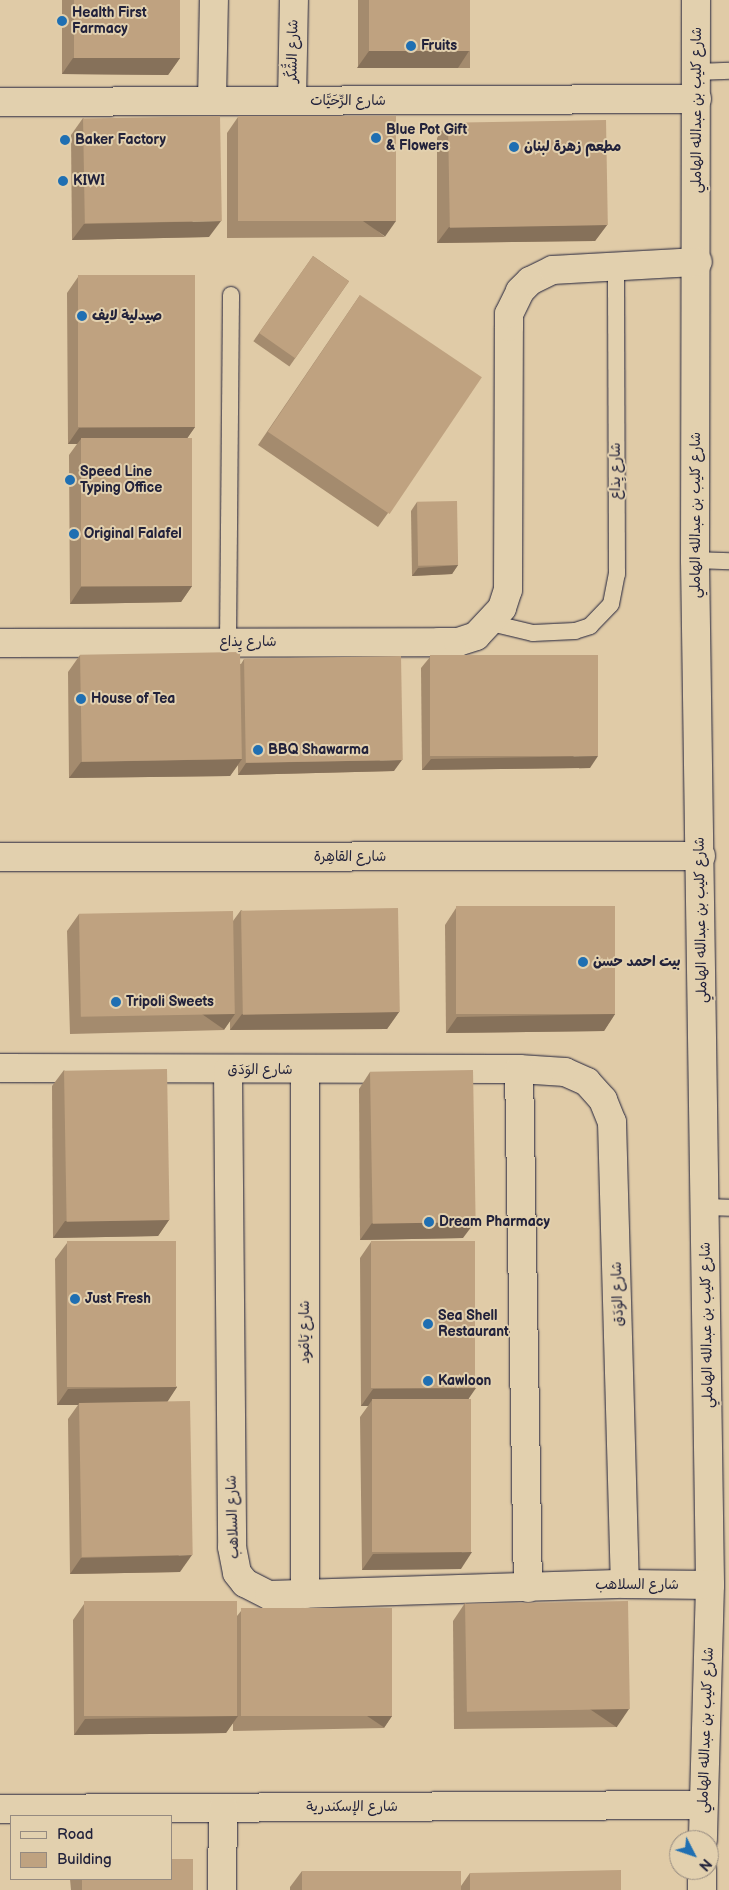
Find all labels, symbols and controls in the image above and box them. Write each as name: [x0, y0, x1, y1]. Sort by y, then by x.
place label: Health First Farmacy: [72, 5, 147, 38]
marker: Health First Farmacy: [56, 15, 68, 27]
street label: شارع الشُّكُر: [284, 19, 302, 83]
street label: شارع كليب بن عبدالله الهاملي: [689, 27, 705, 193]
place label: Fruits: [421, 38, 457, 54]
marker: Fruits: [405, 40, 417, 52]
street label: شارع الرِّحَيَّات: [310, 93, 386, 109]
place label: Blue Pot Gift & Flowers: [386, 122, 467, 154]
place label: Baker Factory: [75, 132, 166, 148]
marker: Blue Pot Gift & Flowers: [370, 132, 382, 144]
marker: Baker Factory: [59, 134, 71, 146]
place label: مطعم زهرة لبنان: [524, 139, 621, 155]
marker: مطعم زهرة لبنان: [508, 141, 520, 153]
place label: KIWI: [73, 173, 105, 189]
marker: KIWI: [57, 175, 69, 187]
place label: صيدلية لايف: [92, 308, 162, 324]
marker: صيدلية لايف: [76, 310, 88, 322]
street label: شارع كليب بن عبدالله الهاملي: [688, 432, 704, 598]
street label: شارع يِذاع: [608, 442, 624, 500]
place label: Speed Line Typing Office: [80, 464, 162, 497]
marker: Speed Line Typing Office: [64, 474, 76, 486]
place label: Original Falafel: [84, 526, 182, 542]
marker: Original Falafel: [68, 528, 80, 540]
street label: شارع يِذاع: [219, 634, 277, 650]
place label: House of Tea: [91, 691, 175, 707]
marker: House of Tea: [75, 693, 87, 705]
place label: BBQ Shawarma: [268, 742, 369, 758]
marker: BBQ Shawarma: [252, 744, 264, 756]
street label: شارع كليب بن عبدالله الهاملي: [691, 837, 711, 1003]
street label: شارع القاهِرة: [314, 849, 386, 865]
place label: بيت احمد حسن: [593, 954, 681, 970]
marker: بيت احمد حسن: [577, 956, 589, 968]
place label: Tripoli Sweets: [126, 994, 214, 1010]
marker: Tripoli Sweets: [110, 996, 122, 1008]
street label: شارع الوَدَق: [228, 1062, 292, 1078]
place label: Dream Pharmacy: [439, 1214, 550, 1230]
marker: Dream Pharmacy: [423, 1216, 435, 1228]
street label: شارع كليب بن عبدالله الهاملي: [697, 1242, 717, 1408]
street label: شارع الوَدَق: [608, 1261, 628, 1327]
place label: Just Fresh: [85, 1291, 151, 1307]
marker: Just Fresh: [69, 1293, 81, 1305]
street label: شارع يَامُود: [297, 1300, 313, 1364]
place label: Sea Shell Restaurant: [438, 1308, 509, 1340]
marker: Sea Shell Restaurant: [422, 1318, 434, 1330]
place label: Kawloon: [438, 1373, 491, 1389]
marker: Kawloon: [422, 1375, 434, 1387]
street label: شارع السلاهب: [223, 1475, 243, 1559]
street label: شارع السلاهب: [595, 1577, 679, 1593]
street label: شارع كليب بن عبدالله الهاملي: [695, 1647, 717, 1813]
street label: شارع الإسكندرية: [306, 1799, 398, 1815]
legend: [10, 1815, 172, 1880]
text: Road: [57, 1825, 93, 1844]
north arrow: [669, 1830, 719, 1880]
text: Building: [57, 1850, 112, 1869]
text: N: [695, 1855, 715, 1874]

